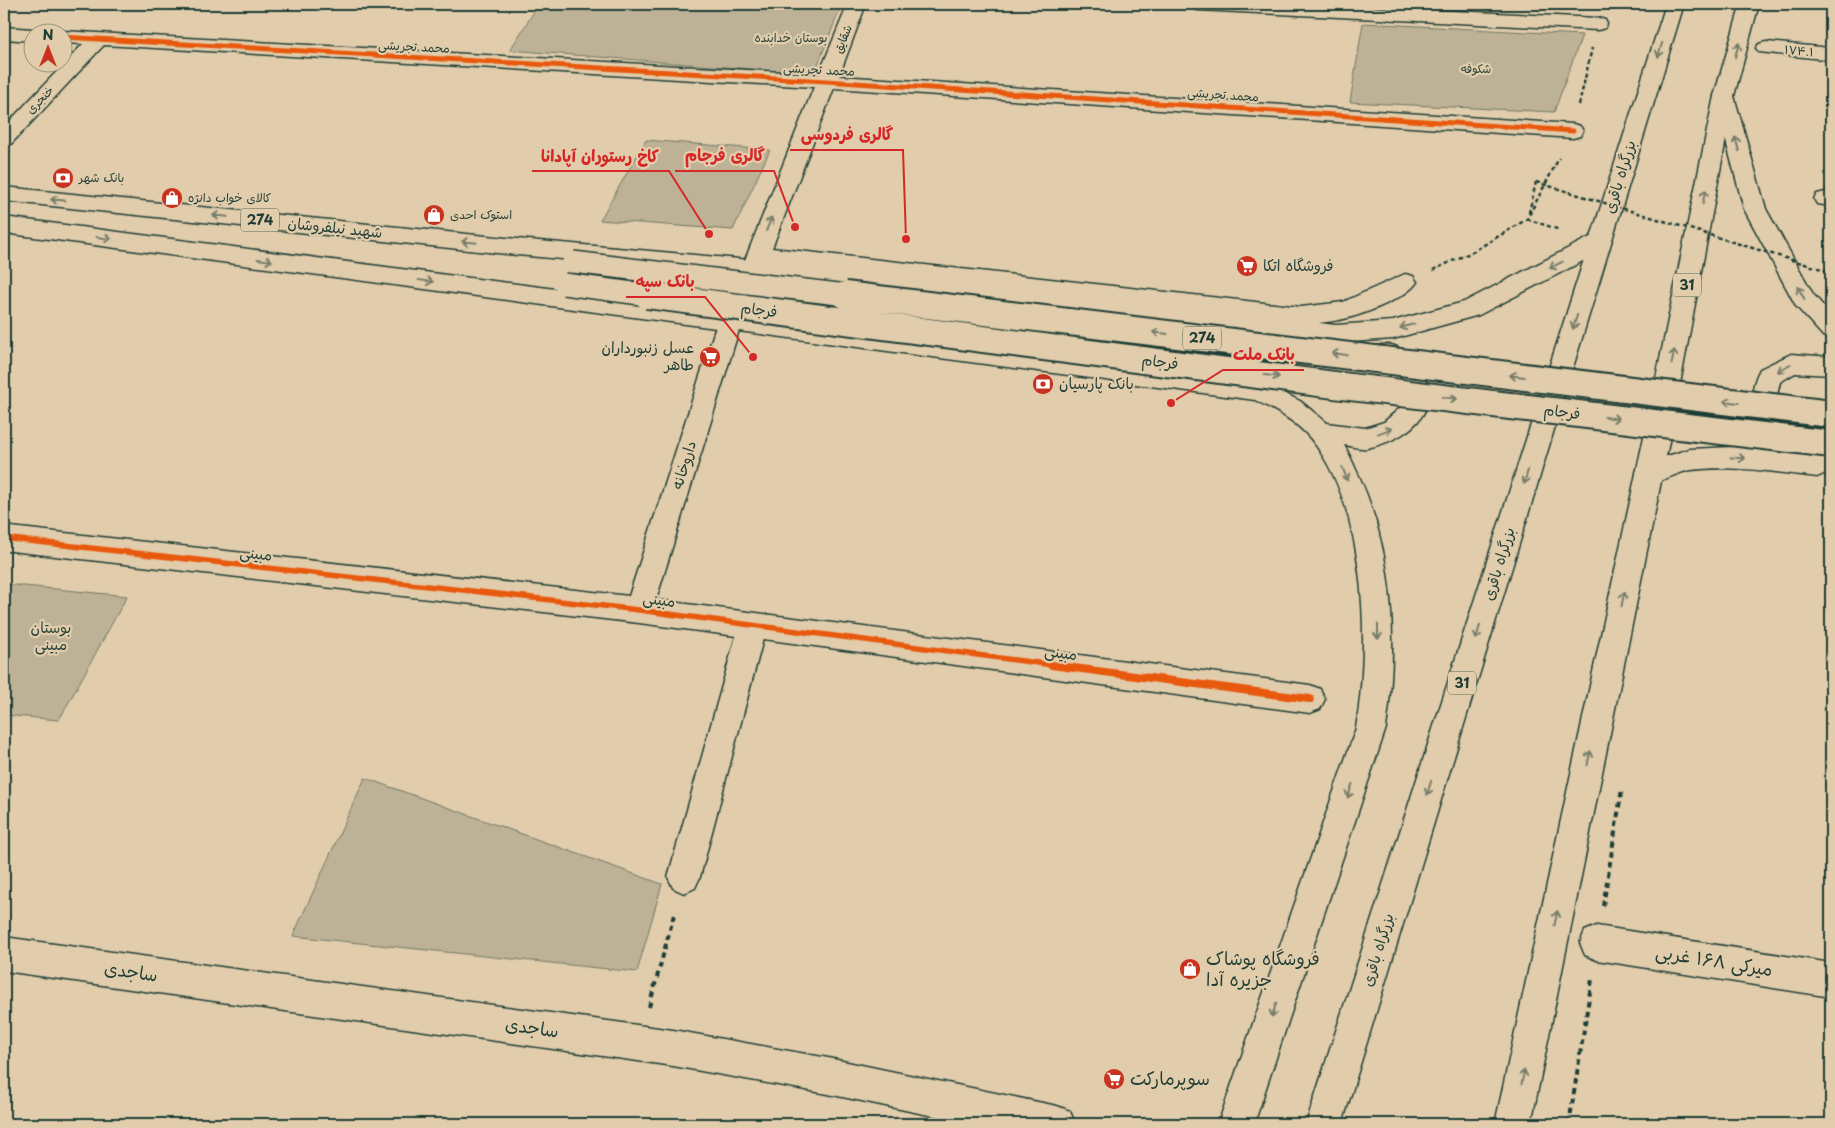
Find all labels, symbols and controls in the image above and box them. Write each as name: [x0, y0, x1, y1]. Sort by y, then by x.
north arrow: [22, 22, 72, 72]
street label: شقایق: [828, 22, 856, 56]
text: N: [42, 24, 54, 45]
park label: بوستان خدابنده: [754, 28, 828, 46]
street label: محمد تجریشی: [378, 35, 450, 57]
street label: ۱۷۴.۱: [1784, 40, 1814, 60]
one-way arrow: [1655, 42, 1665, 58]
one-way arrow: [1733, 42, 1742, 58]
street label: محمد تجریشی: [783, 58, 855, 80]
park label: شکوفه: [1461, 59, 1491, 77]
street label: خنجری: [21, 81, 57, 118]
street label: محمد تجریشی: [1187, 83, 1259, 105]
callout: گالری فردوسی: [790, 119, 903, 150]
text: گالری فردوسی: [801, 121, 893, 145]
street label: بزرگراه باقری: [1597, 137, 1641, 216]
one-way arrow: [1732, 137, 1741, 153]
callout: کاخ رستوران آپادانا: [532, 140, 669, 171]
callout: گالری فرجام: [675, 140, 774, 171]
text: گالری فرجام: [685, 142, 765, 168]
text: کاخ رستوران آپادانا: [541, 143, 659, 168]
bank icon: بانک شهر: [51, 166, 75, 190]
place label: بانک شهر: [78, 168, 124, 186]
shop icon: کالای خواب دانژه: [160, 186, 184, 210]
place label: کالای خواب دانژه: [188, 188, 271, 206]
one-way arrow: [1700, 190, 1709, 206]
one-way arrow: [51, 195, 67, 204]
shop icon: استوک احدی: [422, 203, 446, 227]
place label: استوک احدی: [450, 205, 512, 223]
road number: 274: [241, 208, 279, 232]
street label: شهید نیلفروشان: [287, 210, 384, 243]
one-way arrow: [212, 211, 228, 221]
one-way arrow: [765, 217, 775, 232]
one-way arrow: [96, 233, 112, 243]
one-way arrow: [461, 237, 477, 247]
place label: فروشگاه اتکا: [1263, 253, 1333, 276]
supermarket icon: فروشگاه اتکا: [1235, 254, 1259, 278]
one-way arrow: [257, 255, 273, 265]
one-way arrow: [1549, 260, 1564, 270]
callout: بانک سپه: [626, 266, 705, 297]
text: بانک سپه: [635, 268, 695, 292]
road number: 31: [1673, 274, 1701, 296]
one-way arrow: [418, 277, 434, 287]
one-way arrow: [1795, 286, 1805, 300]
street label: فرجام: [739, 295, 779, 323]
one-way arrow: [1569, 314, 1579, 330]
one-way arrow: [1399, 322, 1415, 332]
road number: 274: [1183, 326, 1221, 349]
one-way arrow: [1152, 328, 1168, 338]
place label: عسل زنبورداران طاهر: [601, 335, 694, 375]
callout: بانک ملت: [1223, 339, 1304, 370]
text: بانک ملت: [1233, 341, 1295, 365]
supermarket icon: عسل زنبورداران طاهر: [698, 345, 722, 369]
street label: فرجام: [1140, 347, 1180, 375]
one-way arrow: [1331, 349, 1347, 359]
one-way arrow: [1668, 349, 1678, 365]
one-way arrow: [1777, 363, 1792, 373]
place label: بانک پارسیان: [1059, 371, 1134, 394]
one-way arrow: [1510, 371, 1526, 381]
bank icon: بانک پارسیان: [1031, 372, 1055, 396]
one-way arrow: [1264, 372, 1280, 382]
one-way arrow: [1442, 394, 1458, 404]
street label: فرجام: [1542, 397, 1582, 425]
one-way arrow: [1723, 397, 1739, 407]
one-way arrow: [1604, 413, 1620, 423]
one-way arrow: [1377, 426, 1393, 435]
street label: داروخانه: [664, 437, 701, 492]
one-way arrow: [1729, 453, 1745, 463]
one-way arrow: [1341, 466, 1351, 481]
one-way arrow: [1521, 469, 1530, 485]
street label: بزرگراه باقری: [1476, 524, 1520, 603]
street label: مبینی: [239, 539, 274, 566]
street label: مبینی: [642, 585, 677, 612]
one-way arrow: [1619, 592, 1628, 608]
park label: بوستان مبینی: [31, 615, 71, 655]
one-way arrow: [1373, 624, 1383, 640]
one-way arrow: [1472, 624, 1482, 640]
street label: مبینی: [1043, 638, 1079, 665]
road number: 31: [1448, 671, 1476, 694]
one-way arrow: [1585, 751, 1595, 767]
one-way arrow: [1424, 779, 1433, 795]
one-way arrow: [1345, 782, 1354, 798]
street label: بزرگراه باقری: [1355, 910, 1399, 989]
one-way arrow: [1552, 910, 1561, 926]
street label: میرکی ۱۶۸ غربی: [1654, 937, 1775, 982]
place label: فروشگاه پوشاک جزیره آدا: [1206, 944, 1320, 992]
street label: ساجدی: [103, 953, 160, 988]
shop icon: فروشگاه پوشاک جزیره آدا: [1178, 957, 1202, 981]
one-way arrow: [1268, 1002, 1278, 1018]
street label: ساجدی: [504, 1009, 561, 1044]
place label: سوپرمارکت: [1130, 1064, 1210, 1091]
supermarket icon: سوپرمارکت: [1102, 1067, 1126, 1091]
one-way arrow: [1518, 1069, 1528, 1085]

